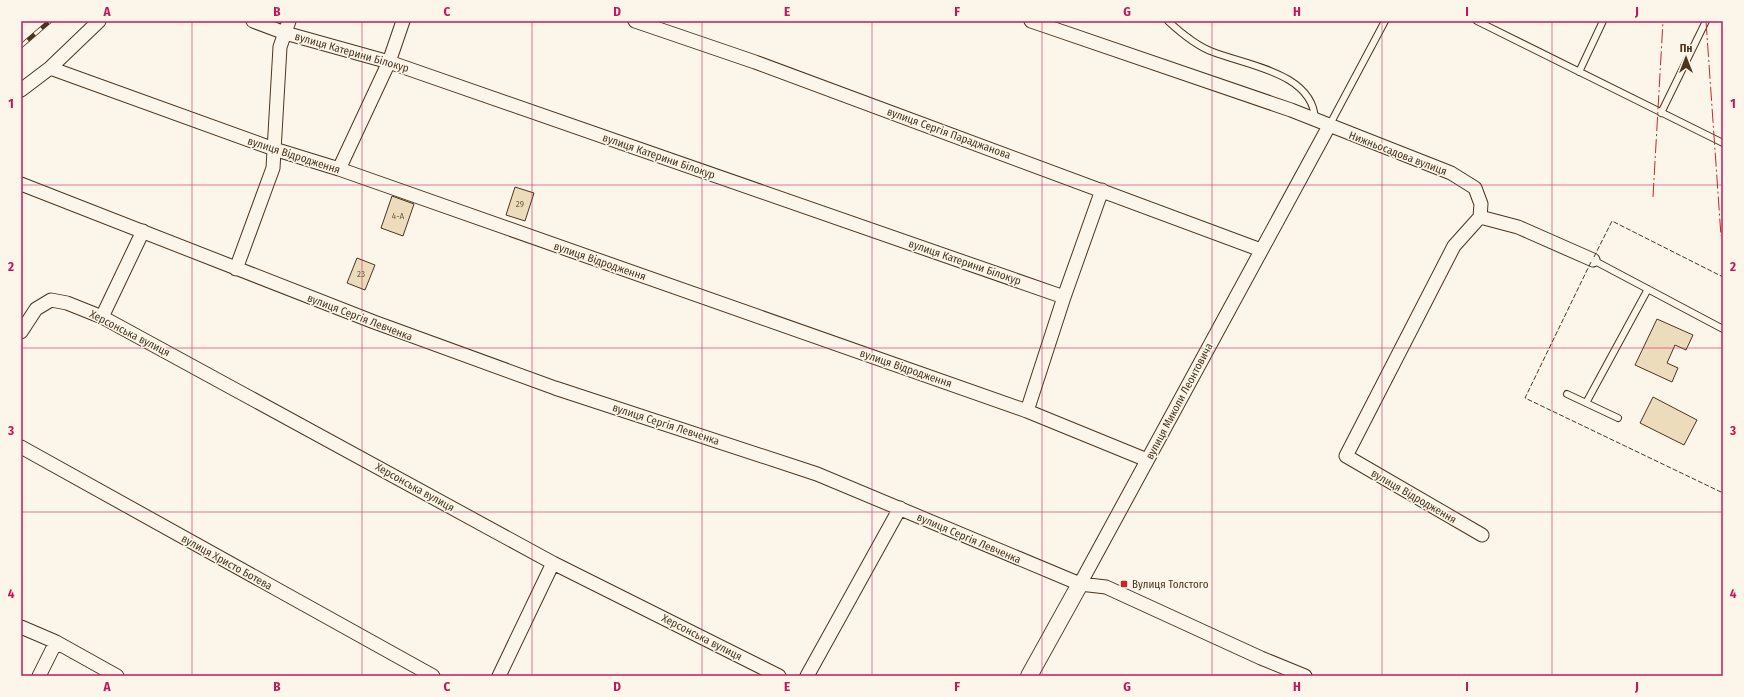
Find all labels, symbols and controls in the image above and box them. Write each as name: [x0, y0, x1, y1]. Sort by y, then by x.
text: A: [102, 4, 111, 19]
text: B: [273, 4, 281, 19]
text: C: [444, 4, 451, 19]
text: D: [613, 4, 621, 19]
text: E: [784, 4, 790, 19]
text: F: [954, 4, 960, 19]
text: G: [1123, 4, 1131, 19]
text: H: [1293, 4, 1301, 19]
text: I: [1465, 4, 1469, 19]
text: J: [1634, 4, 1639, 19]
street label: вулиця Катерини Білокур: [293, 30, 411, 75]
north arrow: [1666, 38, 1706, 78]
text: Пн: [1680, 42, 1692, 55]
text: 1: [8, 96, 14, 111]
text: 1: [1730, 96, 1736, 111]
street label: вулиця Сергія Параджанова: [885, 105, 1012, 162]
street label: Нижньосадова вулиця: [1347, 129, 1449, 178]
street label: вулиця Катерини Білокур: [601, 131, 717, 182]
street label: вулиця Відродження: [246, 134, 342, 177]
house number: 29: [516, 199, 524, 209]
house number: 4-А: [392, 211, 404, 221]
street label: вулиця Катерини Білокур: [907, 237, 1023, 288]
street label: вулиця Відродження: [552, 240, 648, 283]
text: 2: [7, 259, 14, 274]
text: 2: [1729, 259, 1736, 274]
house number: 23: [357, 269, 365, 279]
street label: вулиця Сергія Левченка: [305, 291, 414, 344]
street label: Херсонська вулиця: [87, 308, 172, 359]
street label: вулиця Миколи Леонтовича: [1143, 341, 1216, 462]
street label: вулиця Відродження: [858, 347, 954, 390]
street label: вулиця Сергія Левченка: [611, 401, 721, 448]
text: 3: [7, 423, 14, 438]
text: 3: [1729, 423, 1736, 438]
street label: Херсонська вулиця: [373, 460, 457, 515]
street label: вулиця Відродження: [1369, 467, 1459, 526]
street label: вулиця Сергія Левченка: [915, 511, 1023, 566]
street label: вулиця Христо Ботева: [179, 532, 274, 593]
place label: Вулиця Толстого: [1132, 578, 1209, 591]
marker: Вулиця Толстого: [1119, 579, 1129, 589]
text: 4: [8, 586, 15, 601]
text: 4: [1730, 586, 1737, 601]
street label: Херсонська вулиця: [659, 612, 744, 663]
text: A: [102, 679, 111, 694]
text: B: [273, 679, 281, 694]
text: C: [444, 679, 451, 694]
text: D: [613, 679, 621, 694]
text: E: [784, 679, 790, 694]
text: F: [954, 679, 960, 694]
text: G: [1123, 679, 1131, 694]
text: H: [1293, 679, 1301, 694]
text: I: [1465, 679, 1469, 694]
text: J: [1634, 679, 1639, 694]

